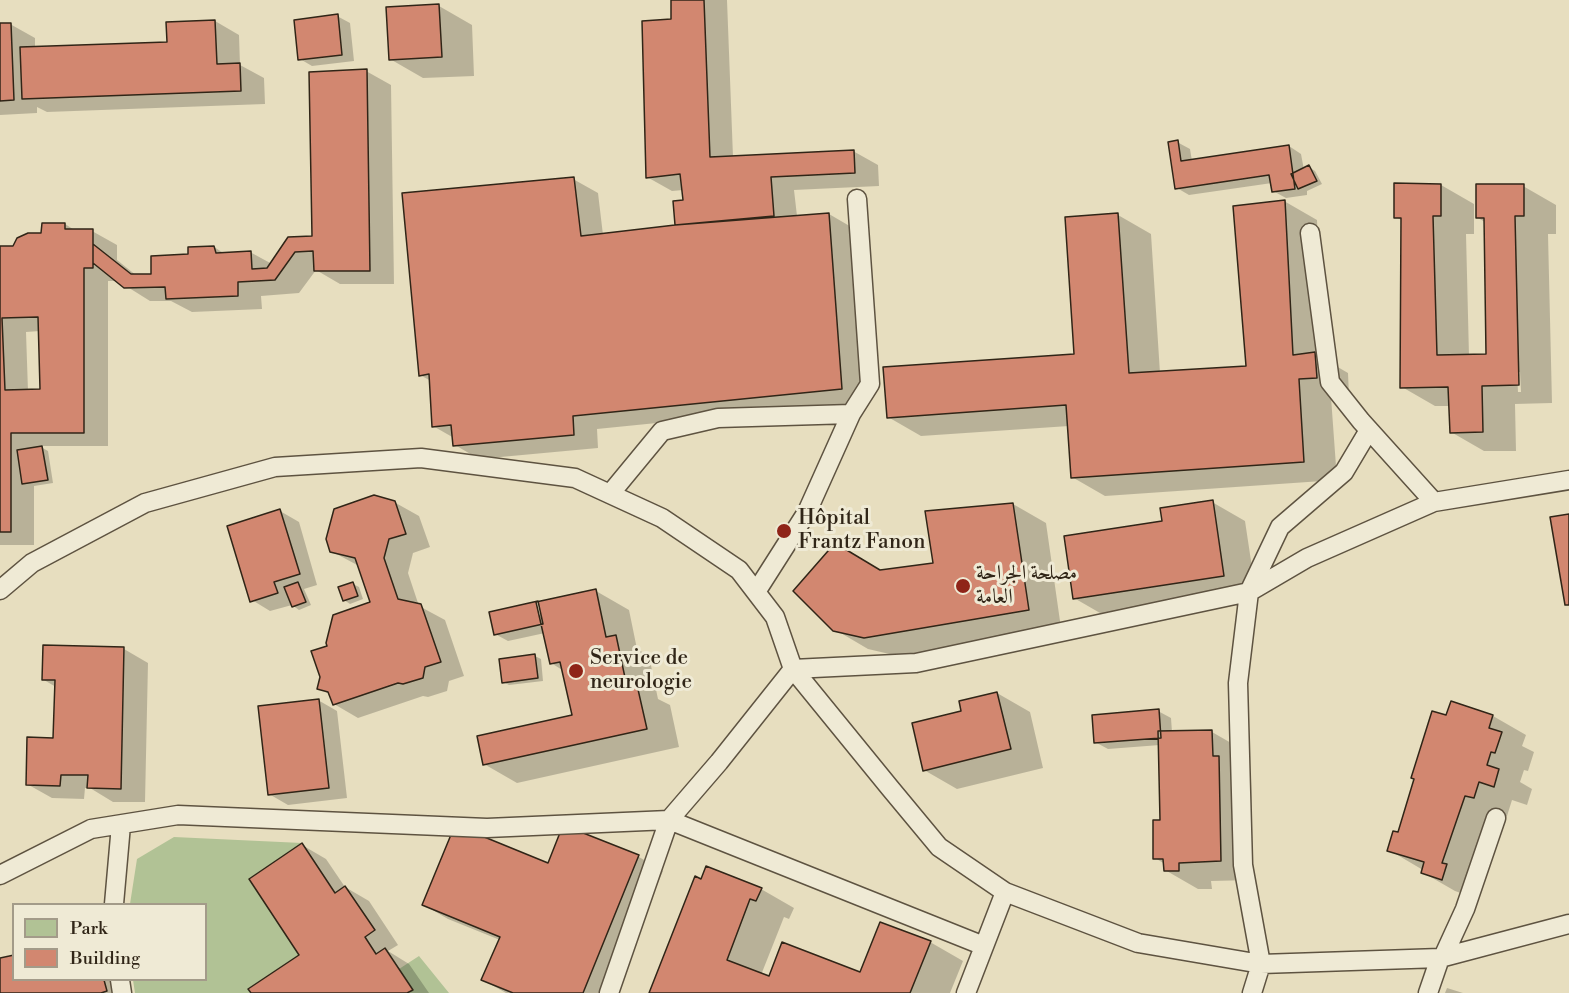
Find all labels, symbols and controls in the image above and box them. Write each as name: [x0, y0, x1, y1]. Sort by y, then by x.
place label: Hôpital Frantz Fanon: [798, 506, 925, 556]
marker: Hôpital Frantz Fanon: [775, 522, 793, 540]
place label: مصلحة الجراحة العامة: [976, 561, 1077, 611]
marker: مصلحة الجراحة العامة: [954, 577, 972, 595]
place label: Service de neurologie: [590, 646, 692, 696]
marker: Service de neurologie: [567, 662, 585, 680]
legend: [12, 903, 207, 981]
text: Park: [70, 917, 107, 940]
text: Building: [70, 947, 140, 970]

